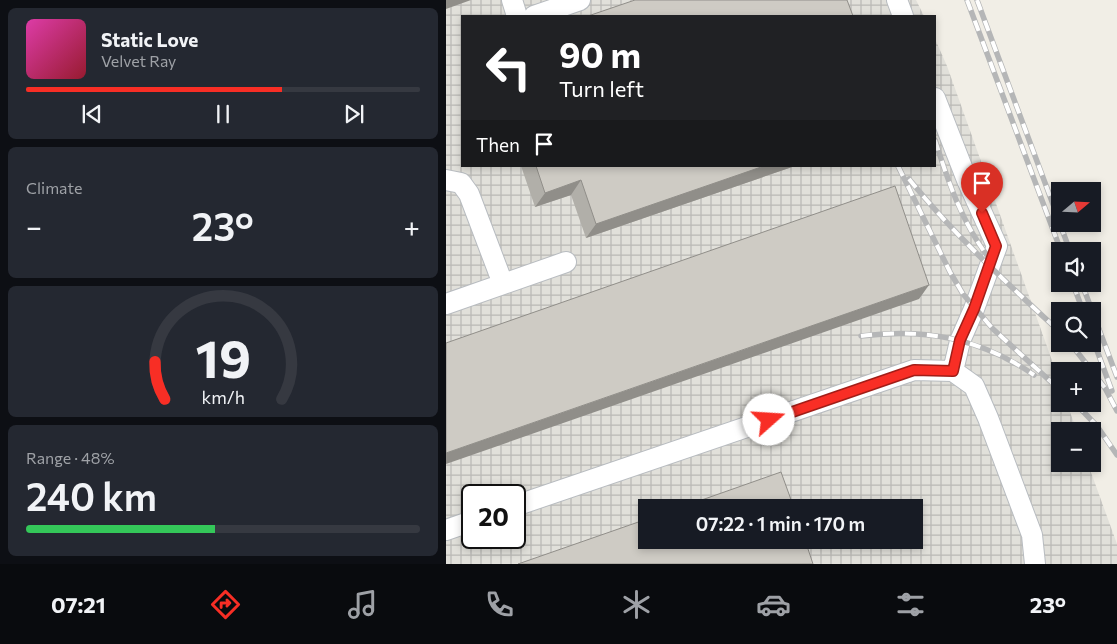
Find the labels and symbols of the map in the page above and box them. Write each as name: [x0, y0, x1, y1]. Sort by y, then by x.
pin: [961, 162, 1003, 213]
north arrow: [1051, 182, 1101, 232]
position arrow: [742, 393, 794, 445]
speed limit sign: 20: [461, 484, 526, 549]

